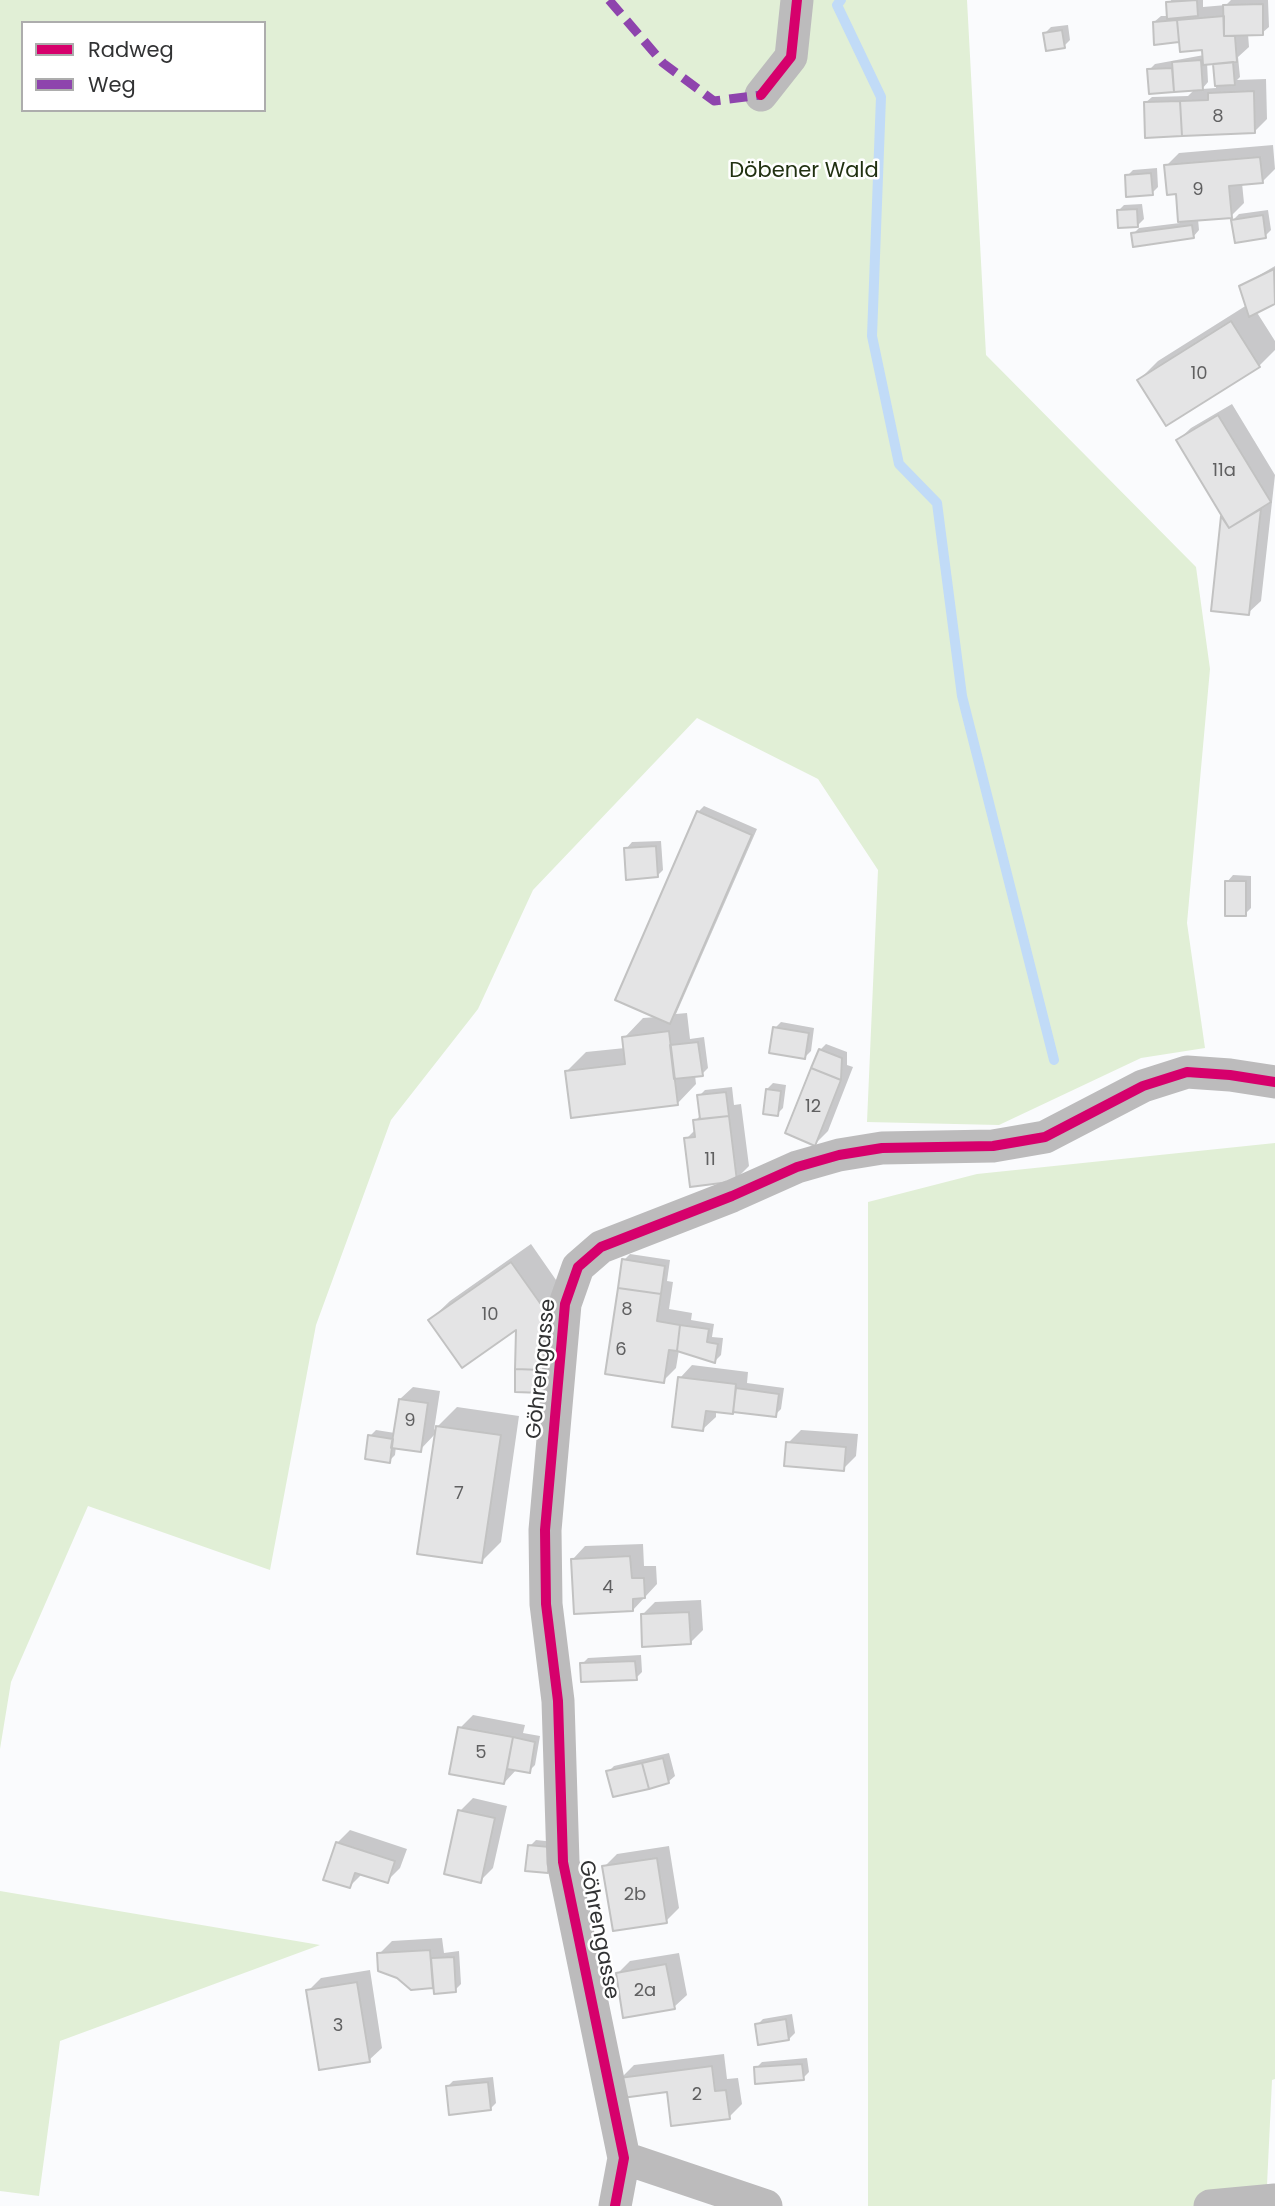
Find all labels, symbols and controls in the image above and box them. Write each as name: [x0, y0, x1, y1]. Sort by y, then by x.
legend: [21, 21, 266, 112]
text: Radweg: [88, 35, 174, 64]
text: Weg: [88, 70, 136, 99]
house number: 8: [1212, 106, 1224, 128]
park label: Döbener Wald: [729, 159, 879, 185]
house number: 9: [1192, 179, 1204, 201]
house number: 10: [1190, 363, 1208, 385]
house number: 11a: [1212, 460, 1236, 482]
house number: 12: [805, 1096, 821, 1118]
house number: 11: [704, 1149, 716, 1171]
street label: Göhrengasse: [522, 1298, 562, 1440]
house number: 8: [621, 1299, 633, 1321]
house number: 10: [481, 1304, 499, 1326]
house number: 6: [615, 1339, 627, 1361]
house number: 9: [404, 1410, 416, 1432]
house number: 7: [454, 1483, 464, 1505]
house number: 4: [602, 1577, 614, 1599]
house number: 5: [475, 1742, 487, 1764]
street label: Göhrengasse: [572, 1858, 624, 2002]
house number: 2b: [624, 1884, 646, 1906]
house number: 2a: [634, 1980, 656, 2002]
house number: 3: [333, 2015, 343, 2037]
house number: 2: [692, 2084, 702, 2106]

